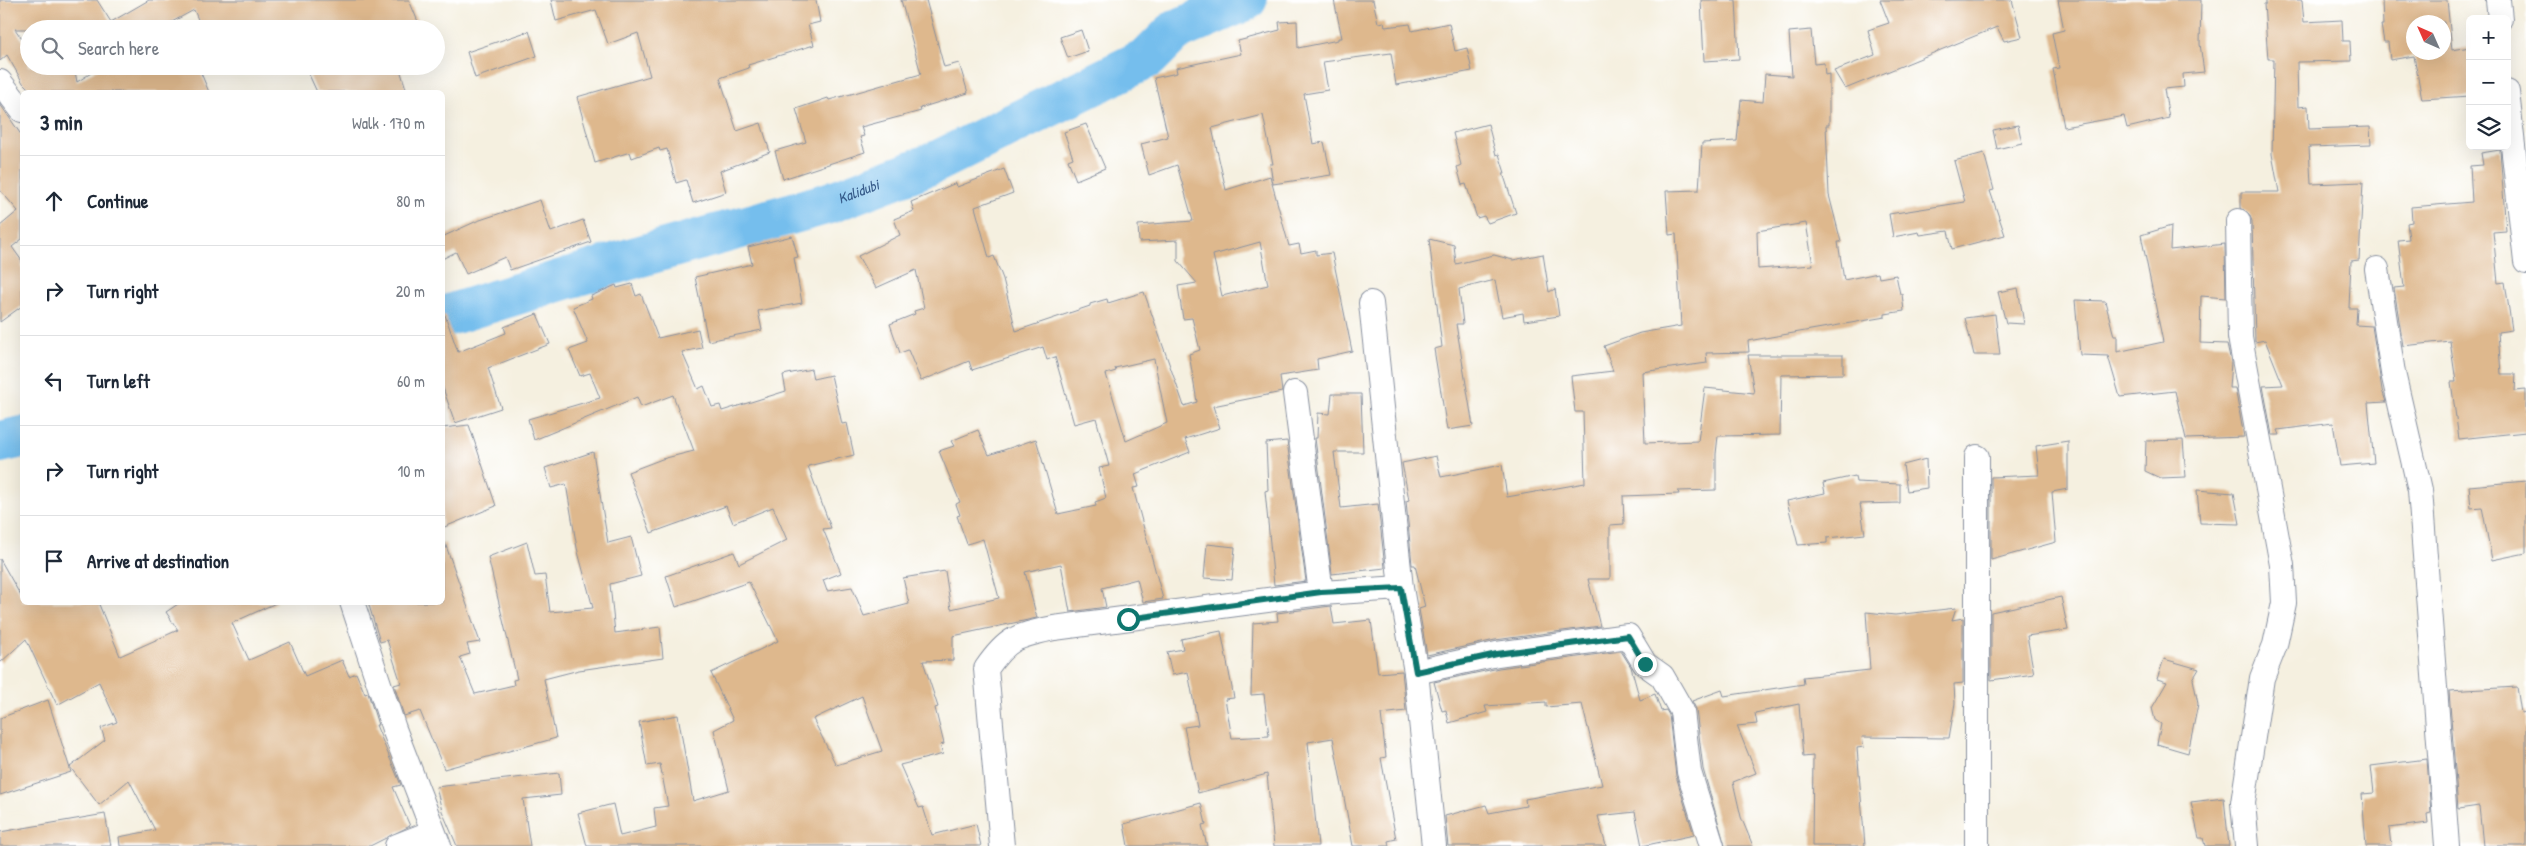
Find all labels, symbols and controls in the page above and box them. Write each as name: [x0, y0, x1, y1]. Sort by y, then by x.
north arrow: [2406, 15, 2451, 60]
map controls: [2466, 15, 2511, 150]
button: +: [2466, 15, 2511, 60]
search box: [20, 20, 445, 75]
icon: search: [38, 34, 66, 62]
text: Search here: [78, 35, 159, 61]
button: −: [2466, 60, 2511, 105]
button: layers: [2466, 105, 2511, 150]
text: 3 min: [40, 108, 83, 137]
text: Walk · 170 m: [352, 112, 425, 134]
water label: Kalidubi: [835, 173, 883, 209]
icon: ahead: [40, 187, 68, 215]
text: Continue: [87, 188, 148, 214]
text: 80 m: [396, 190, 425, 212]
icon: right: [40, 277, 68, 305]
text: Turn right: [87, 278, 158, 304]
text: 20 m: [396, 280, 425, 302]
icon: left: [40, 367, 68, 395]
text: Turn left: [87, 368, 150, 394]
text: 60 m: [397, 370, 425, 392]
icon: right: [40, 457, 68, 485]
text: Turn right: [87, 458, 158, 484]
text: 10 m: [397, 460, 425, 482]
icon: arrive: [40, 547, 68, 575]
text: Arrive at destination: [87, 548, 229, 574]
route start: [1117, 608, 1140, 631]
route end: [1634, 653, 1657, 676]

